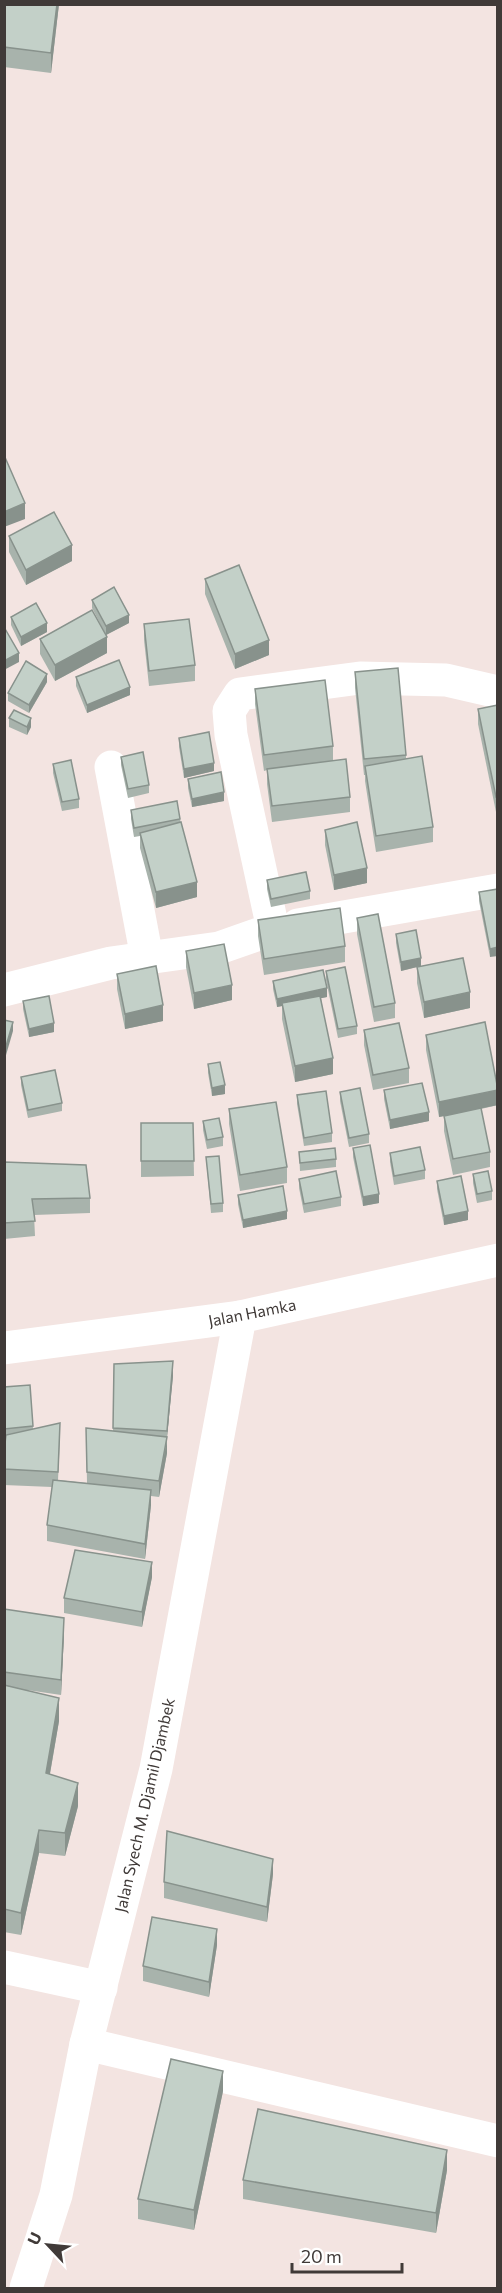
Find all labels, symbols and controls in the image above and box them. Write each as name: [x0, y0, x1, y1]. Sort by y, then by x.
street label: Jalan Hamka: [206, 1294, 298, 1330]
street label: Jalan Syech M. Djamil Djambek: [110, 1696, 178, 1914]
north arrow: [18, 2215, 78, 2275]
text: U: [23, 2229, 45, 2248]
scale bar: [292, 2236, 402, 2274]
text: 20 m: [301, 2245, 342, 2267]

